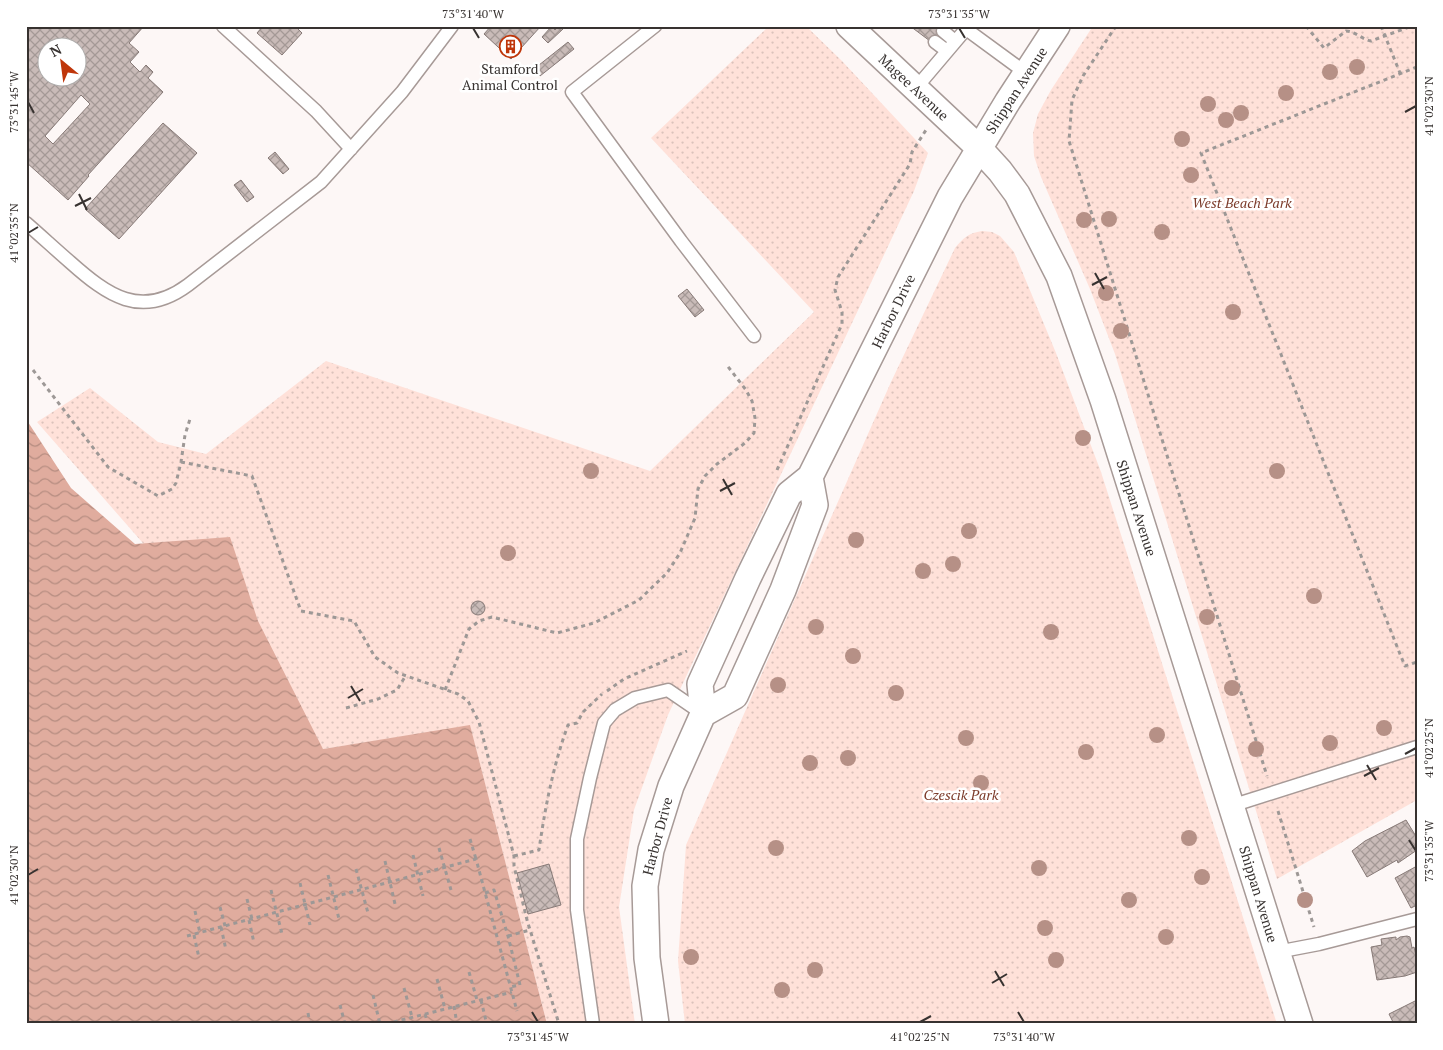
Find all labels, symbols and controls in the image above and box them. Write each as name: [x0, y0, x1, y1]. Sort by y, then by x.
text: 73°31'40"W: [442, 6, 505, 21]
text: 73°31'35"W: [928, 6, 991, 21]
building icon: Stamford Animal Control: [498, 34, 522, 58]
north arrow: [38, 38, 88, 88]
text: N: [46, 39, 65, 61]
street label: Shippan Avenue: [981, 43, 1051, 137]
street label: Magee Avenue: [875, 49, 953, 125]
place label: Stamford Animal Control: [462, 59, 558, 94]
text: 73°31'45"W: [6, 70, 21, 133]
text: 41°02'30"N: [1421, 76, 1436, 136]
park label: West Beach Park: [1192, 193, 1292, 212]
text: 41°02'35"N: [6, 203, 21, 263]
street label: Harbor Drive: [867, 271, 919, 351]
street label: Shippan Avenue: [1112, 457, 1162, 559]
text: 41°02'25"N: [1421, 718, 1436, 778]
park label: Czescik Park: [924, 785, 999, 804]
street label: Harbor Drive: [637, 795, 677, 877]
text: 73°31'35"W: [1421, 819, 1436, 882]
street label: Shippan Avenue: [1235, 843, 1283, 945]
text: 41°02'30"N: [6, 845, 21, 905]
text: 73°31'45"W: [507, 1029, 570, 1044]
text: 41°02'25"N: [890, 1029, 950, 1044]
text: 73°31'40"W: [993, 1029, 1056, 1044]

